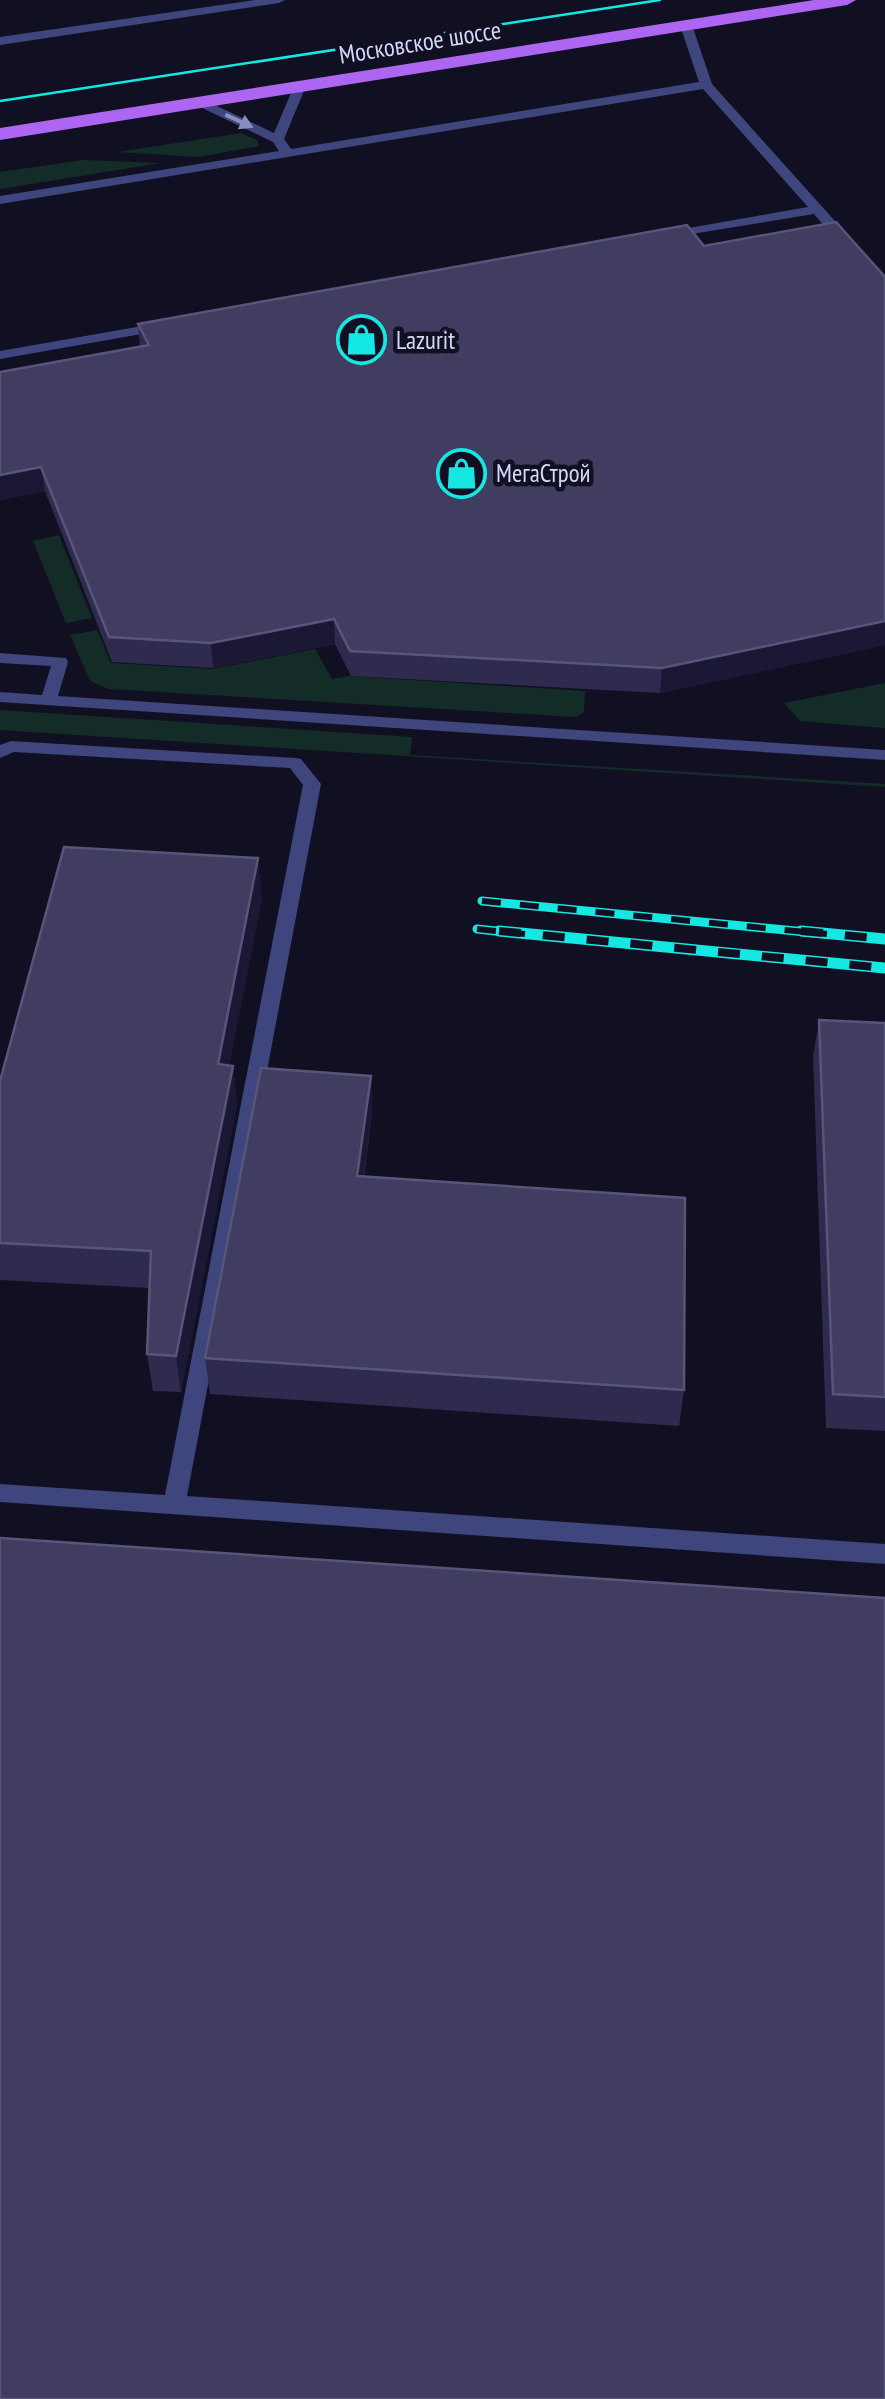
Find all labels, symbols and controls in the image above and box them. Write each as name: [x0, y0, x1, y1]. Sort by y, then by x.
street label: Московское шоссе: [337, 13, 503, 71]
one-way arrow: [225, 112, 254, 129]
shop icon: Lazurit: [335, 314, 387, 366]
place label: Lazurit: [396, 324, 455, 356]
shop icon: МегаСтрой: [435, 447, 487, 499]
place label: МегаСтрой: [496, 457, 590, 489]

